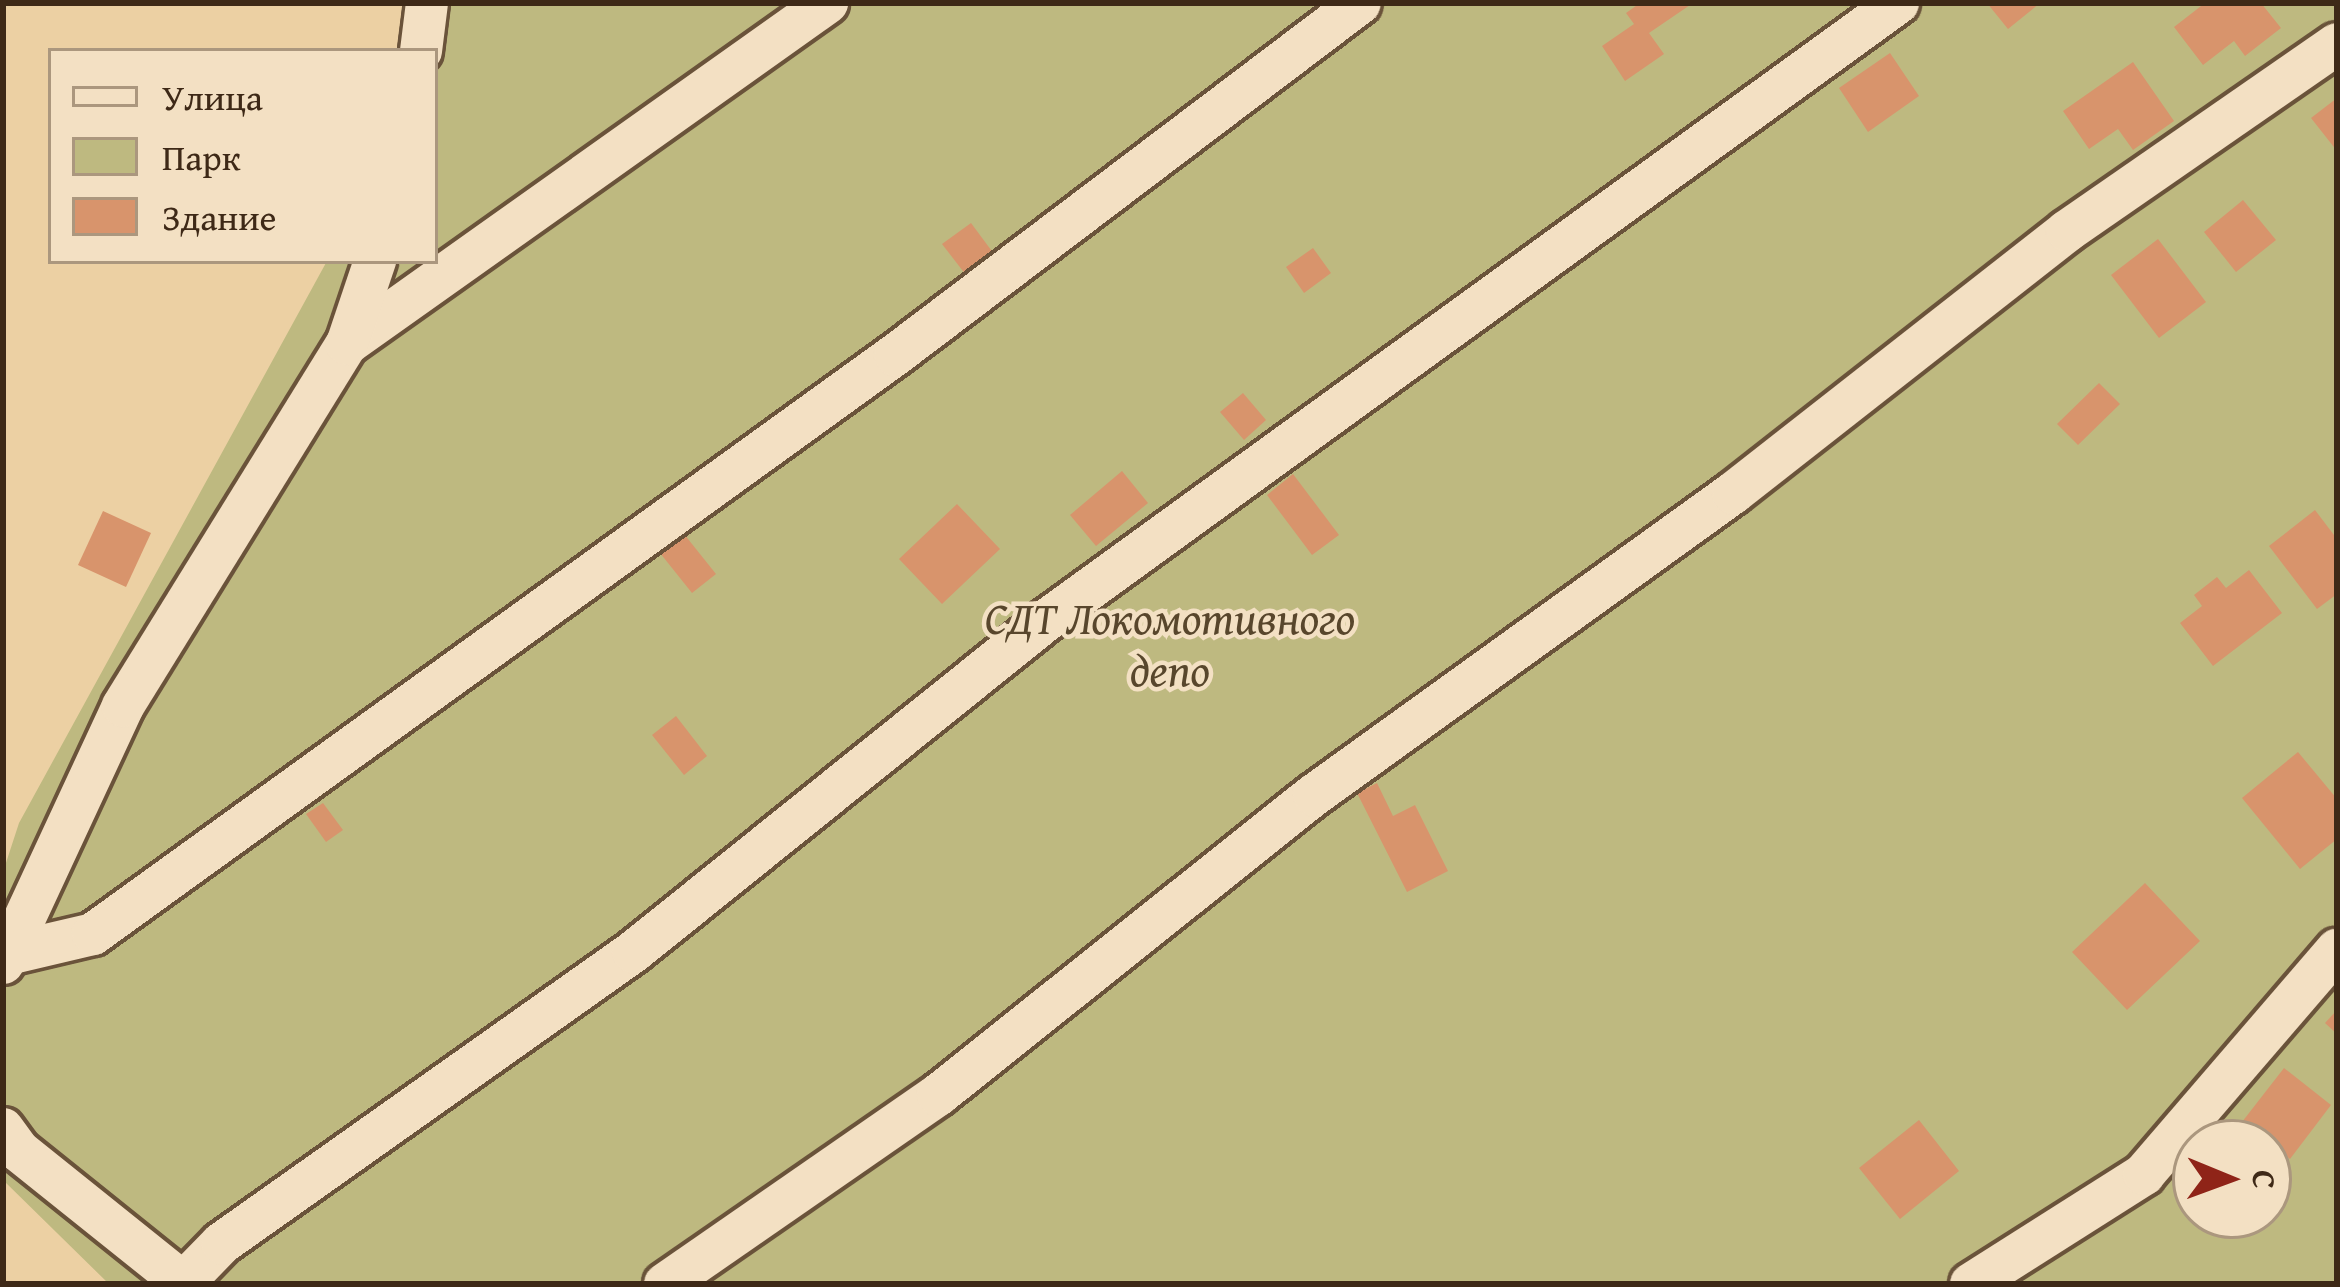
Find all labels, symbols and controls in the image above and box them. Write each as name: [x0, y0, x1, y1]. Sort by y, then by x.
legend: [48, 48, 438, 264]
text: Улица: [162, 70, 263, 123]
text: Парк: [162, 130, 241, 183]
text: Здание: [162, 190, 277, 243]
park label: СДТ Локомотивного депо: [985, 591, 1355, 697]
north arrow: [2172, 1119, 2292, 1239]
text: С: [2241, 1170, 2289, 1189]

